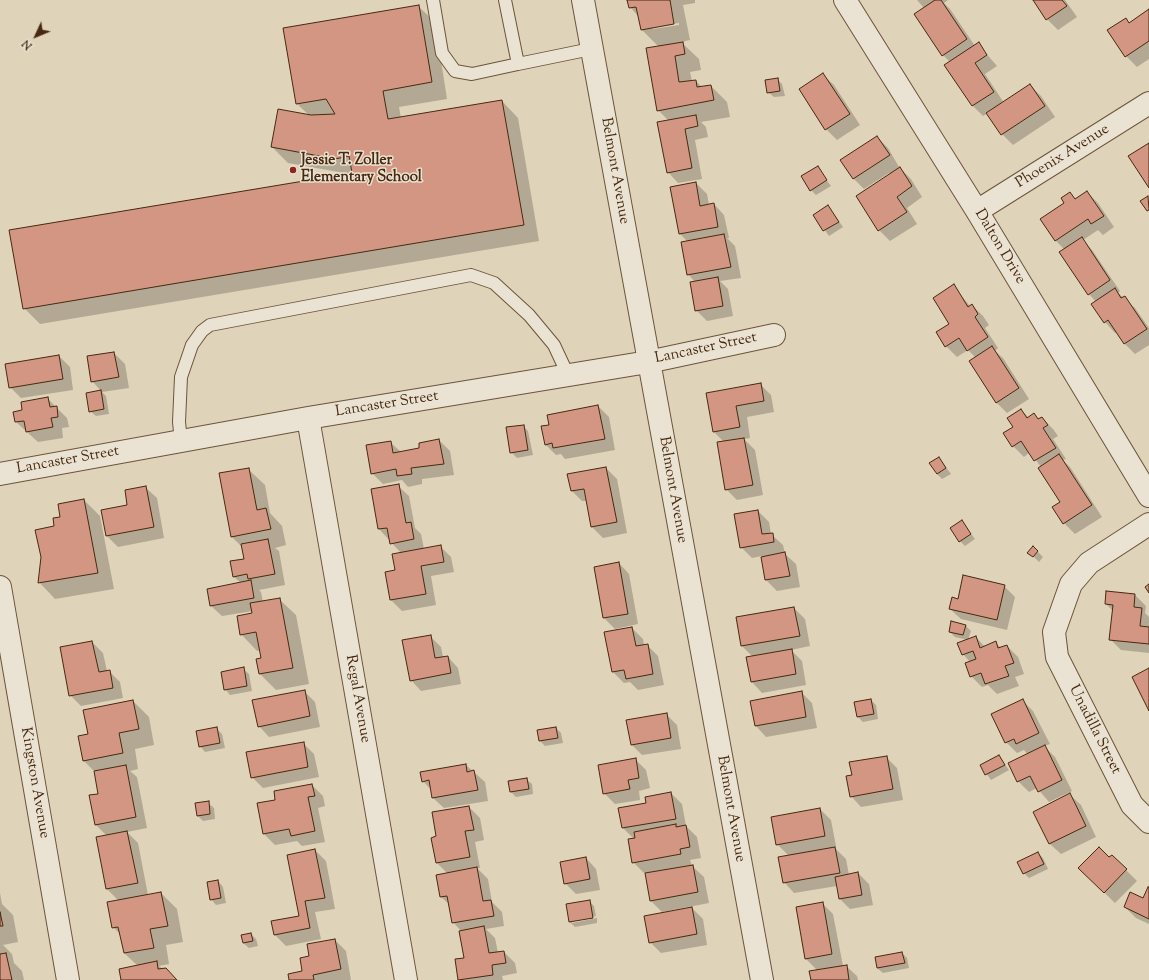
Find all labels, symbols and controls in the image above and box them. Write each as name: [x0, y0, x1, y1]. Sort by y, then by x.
north arrow: [16, 16, 56, 56]
text: N: [19, 36, 36, 53]
street label: Belmont Avenue: [596, 116, 632, 226]
street label: Phoenix Avenue: [1013, 121, 1113, 193]
place label: Jessie T. Zoller Elementary School: [301, 152, 422, 187]
marker: Jessie T. Zoller Elementary School: [288, 165, 298, 175]
street label: Dalton Drive: [970, 206, 1028, 288]
street label: Lancaster Street: [653, 329, 759, 369]
street label: Lancaster Street: [334, 388, 440, 422]
street label: Belmont Avenue: [654, 435, 690, 545]
street label: Lancaster Street: [15, 443, 121, 479]
street label: Regal Avenue: [340, 654, 374, 744]
street label: Unadilla Street: [1064, 682, 1124, 778]
street label: Kingston Avenue: [15, 726, 53, 840]
street label: Belmont Avenue: [712, 754, 748, 864]

